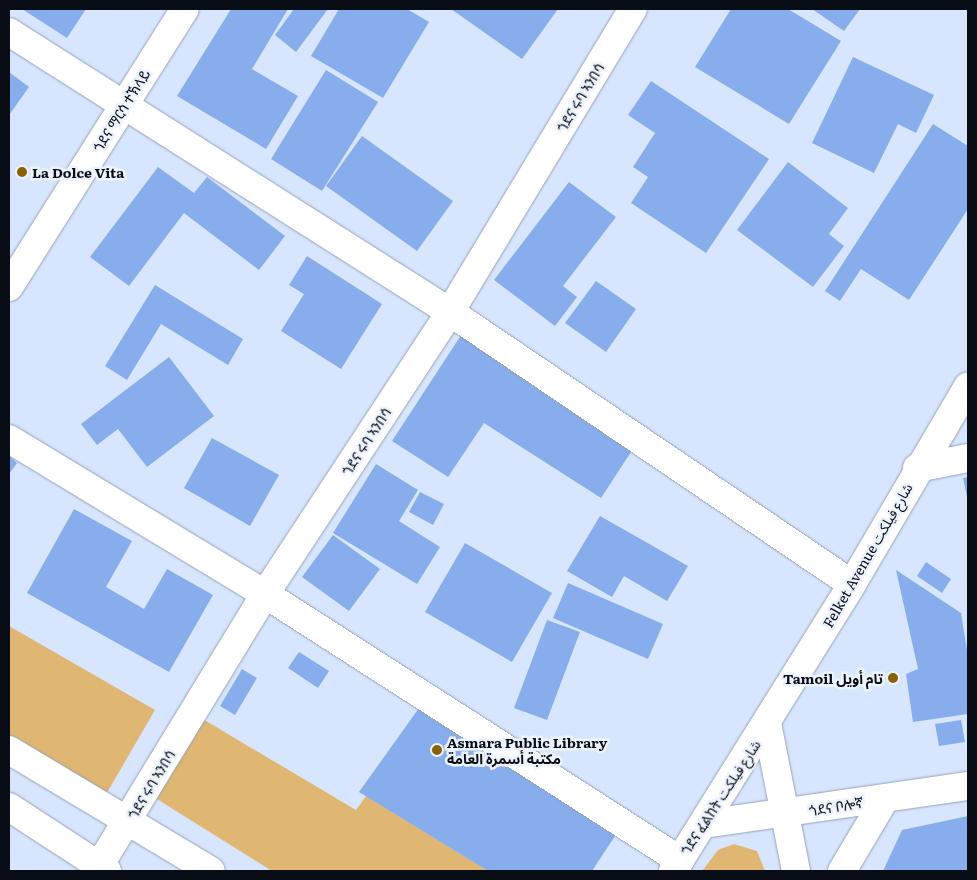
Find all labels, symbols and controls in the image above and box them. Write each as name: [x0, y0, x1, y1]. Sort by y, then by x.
street label: ጎደና ሩባ ኣንበሳ: [553, 59, 607, 135]
street label: ጎደና ማርሳ ተኽላይ: [89, 66, 153, 154]
place label: La Dolce Vita: [32, 164, 124, 180]
marker: La Dolce Vita: [16, 166, 28, 178]
street label: ጎደና ሩባ ኣንበሳ: [338, 404, 394, 478]
street label: Felket Avenue شارع فيلكت: [819, 480, 915, 630]
place label: Tamoil تام أويل: [783, 670, 883, 686]
marker: Tamoil تام أويل: [887, 672, 899, 684]
place label: Asmara Public Library مكتبة أسمرة العامة: [447, 734, 607, 766]
street label: ጎደና ፈልከት شارع فيلكت: [677, 737, 763, 857]
marker: Asmara Public Library مكتبة أسمرة العامة: [431, 744, 443, 756]
street label: ጎደና ሩባ ኣንበሳ: [124, 746, 178, 822]
street label: ጎደና ቦሎኛ: [808, 793, 864, 819]

